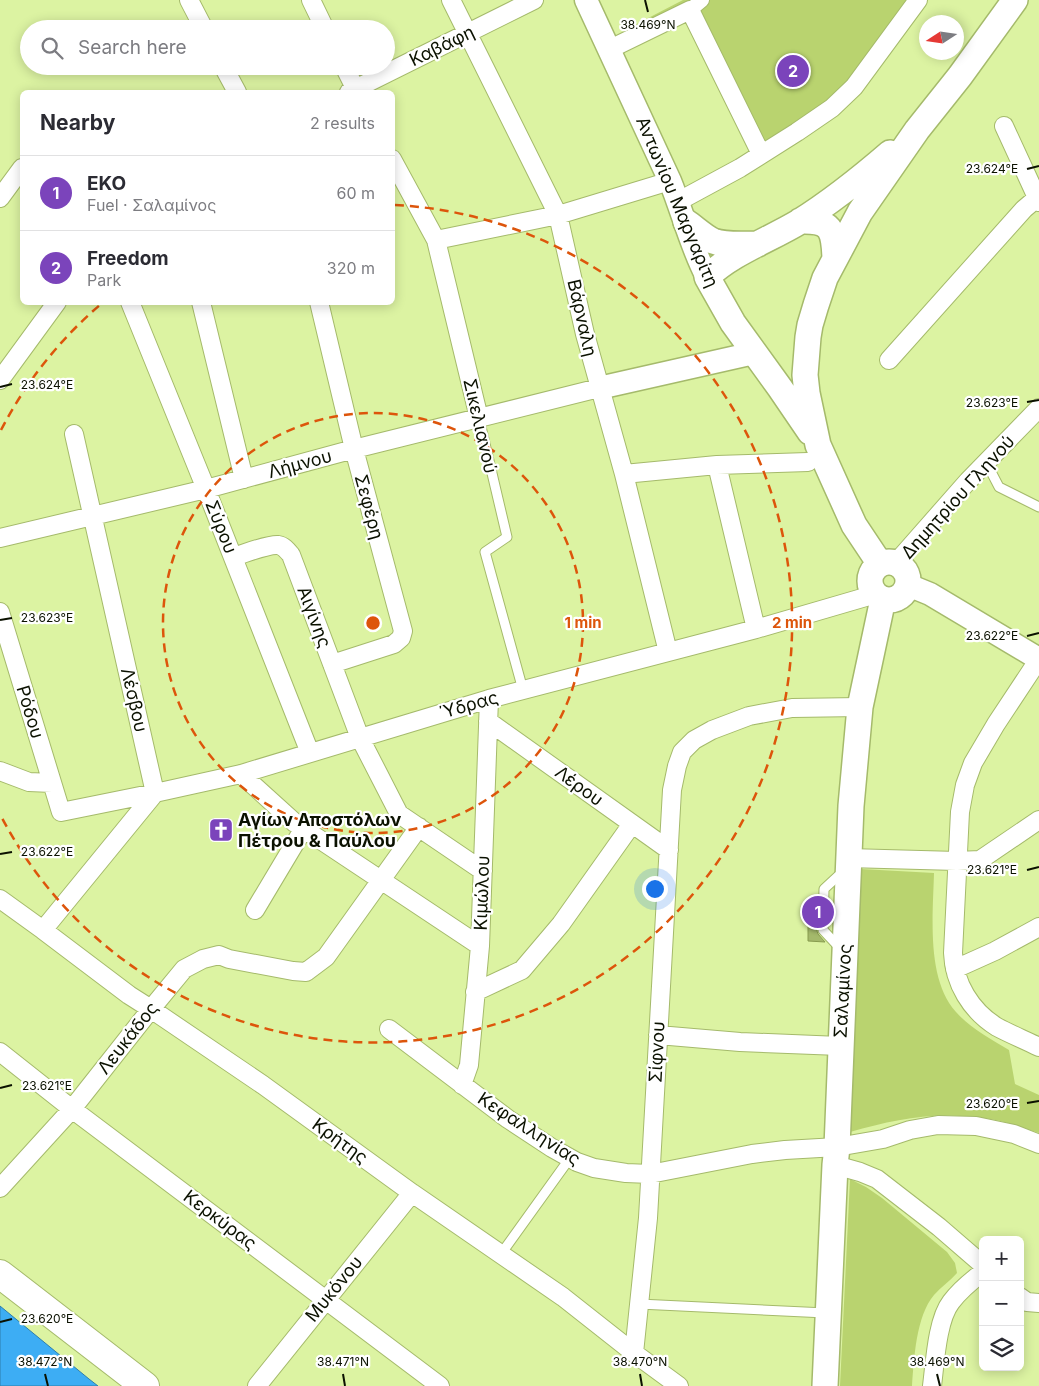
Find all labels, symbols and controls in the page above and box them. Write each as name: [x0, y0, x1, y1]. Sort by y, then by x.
north arrow: [919, 15, 964, 60]
text: 38.469°N: [620, 17, 676, 32]
search box: [20, 20, 395, 75]
street label: Καβάφη: [406, 21, 478, 70]
icon: search: [38, 34, 66, 62]
text: Search here: [78, 36, 187, 59]
pin: 2: [777, 52, 809, 90]
text: Nearby: [40, 110, 115, 135]
text: 2 results: [310, 113, 375, 133]
street label: Αντωνίου Μαργαρίτη: [632, 113, 723, 290]
text: 23.624°E: [966, 161, 1018, 176]
text: EKO: [87, 172, 126, 195]
text: 1: [53, 183, 59, 203]
text: 60 m: [336, 183, 375, 203]
text: Fuel · Σαλαμίνος: [87, 195, 216, 215]
text: Freedom: [87, 247, 169, 270]
text: 2: [51, 258, 61, 278]
text: 320 m: [327, 258, 375, 278]
text: Park: [87, 270, 121, 290]
street label: Βάρναλη: [563, 277, 602, 359]
street label: Σικελιανού: [459, 376, 502, 475]
text: 23.624°E: [21, 377, 73, 392]
text: 23.623°E: [966, 395, 1018, 410]
street label: Δημητρίου Γληνού: [897, 431, 1019, 563]
street label: Λήμνου: [266, 445, 334, 482]
street label: Σεφέρη: [351, 472, 388, 542]
street label: Σύρου: [201, 497, 242, 556]
street label: Αιγίνης: [293, 583, 336, 650]
text: 23.623°E: [21, 610, 73, 625]
text: 1 min: [564, 613, 602, 632]
text: 2 min: [772, 613, 812, 632]
centre of rings: [364, 614, 382, 632]
text: 23.622°E: [966, 628, 1018, 643]
street label: Λέσβου: [117, 666, 152, 734]
street label: Ρόδου: [13, 683, 48, 741]
street label: Ύδρας: [437, 686, 500, 723]
street label: Λέρου: [551, 761, 607, 810]
place label: Αγίων Αποστόλων Πέτρου & Παύλου: [238, 809, 401, 851]
church icon: Αγίων Αποστόλων Πέτρου & Παύλου: [208, 817, 234, 843]
text: 23.622°E: [21, 844, 73, 859]
street label: Κιμώλου: [470, 855, 493, 931]
text: 23.621°E: [967, 862, 1017, 877]
your location: [642, 876, 668, 902]
pin: 1: [802, 893, 834, 931]
street label: Σαλαμίνος: [830, 943, 855, 1039]
street label: Λευκάδος: [93, 997, 162, 1078]
street label: Σίφνου: [644, 1021, 669, 1083]
text: 23.621°E: [22, 1078, 72, 1093]
street label: Κεφαλληνίας: [474, 1088, 585, 1170]
text: 23.620°E: [966, 1096, 1018, 1111]
street label: Κρήτης: [309, 1113, 372, 1168]
street label: Κερκύρας: [180, 1185, 261, 1254]
map controls: [979, 1236, 1024, 1371]
button: +: [979, 1236, 1024, 1281]
street label: Μυκόνου: [301, 1252, 366, 1326]
button: −: [979, 1281, 1024, 1326]
text: 23.620°E: [21, 1311, 73, 1326]
button: layers: [979, 1326, 1024, 1371]
text: 38.472°N: [18, 1354, 72, 1369]
text: 38.471°N: [317, 1354, 369, 1369]
text: 38.470°N: [613, 1354, 667, 1369]
text: 38.469°N: [909, 1354, 965, 1369]

